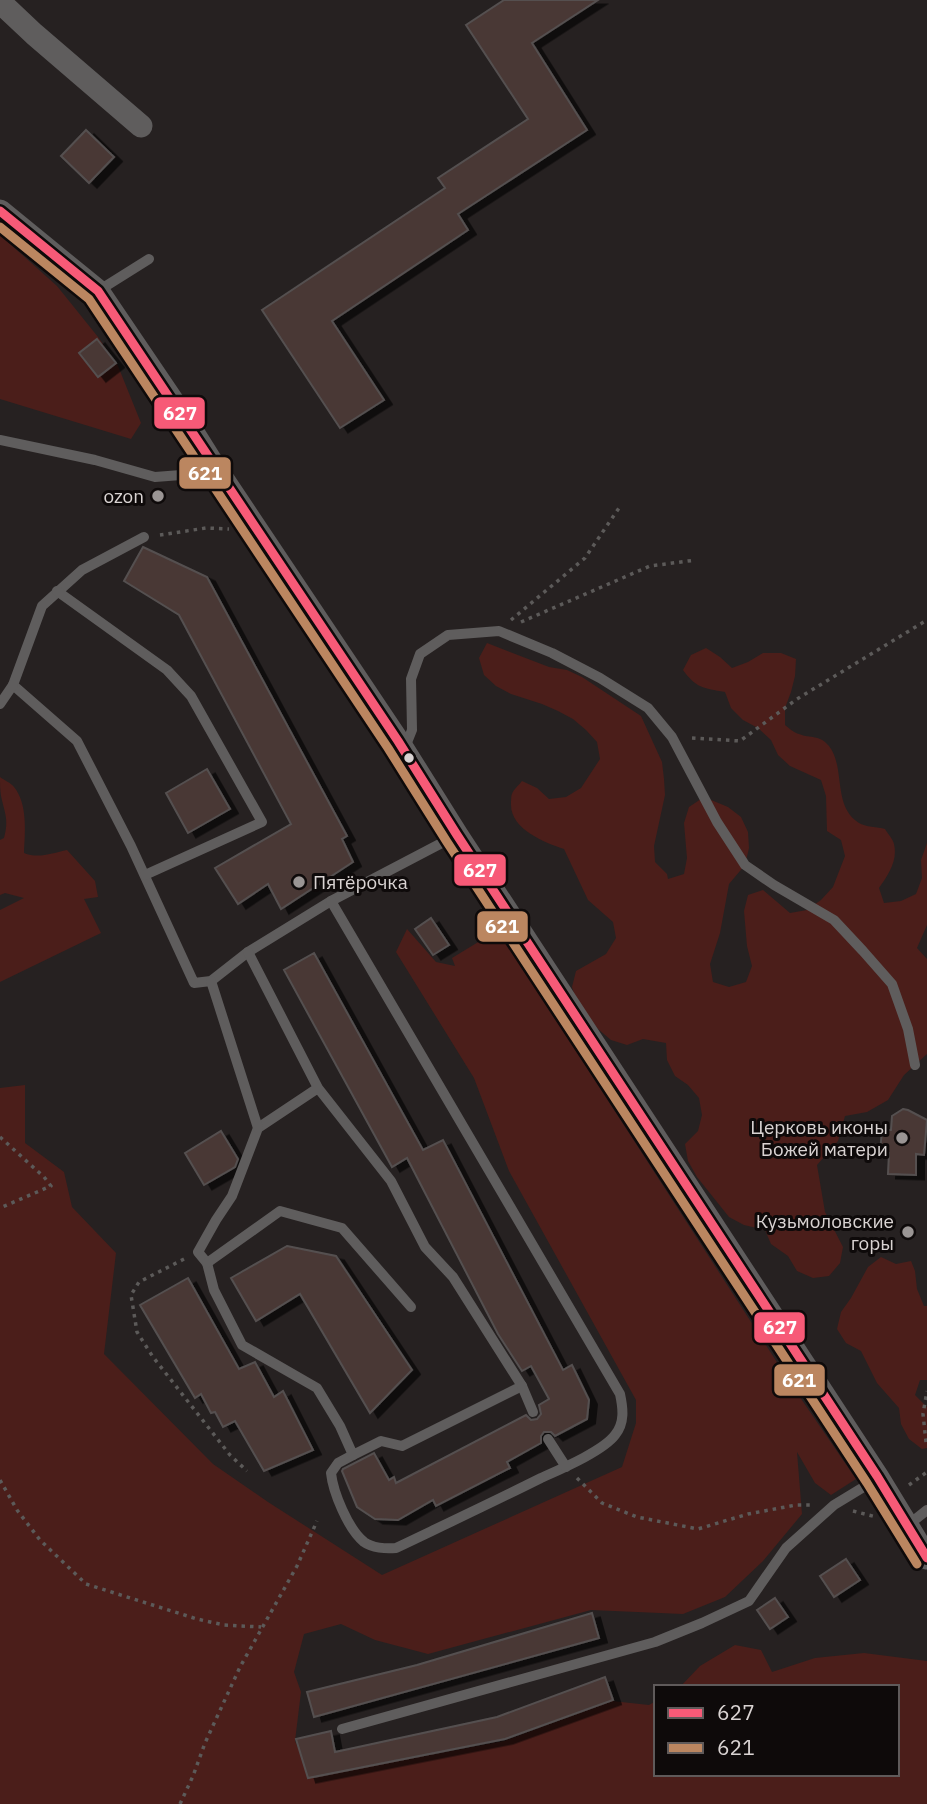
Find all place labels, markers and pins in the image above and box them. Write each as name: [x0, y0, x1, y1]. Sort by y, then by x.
place label: ozon: [103, 484, 144, 508]
marker: ozon: [150, 488, 166, 504]
unlabelled marker: [402, 751, 416, 765]
place label: Пятёрочка: [313, 870, 408, 894]
marker: Пятёрочка: [291, 874, 307, 890]
place label: Церковь иконы Божей матери: [750, 1115, 888, 1161]
marker: Церковь иконы Божей матери: [894, 1130, 910, 1146]
place label: Кузьмоловские горы: [756, 1209, 894, 1255]
marker: Кузьмоловские горы: [900, 1224, 916, 1240]

